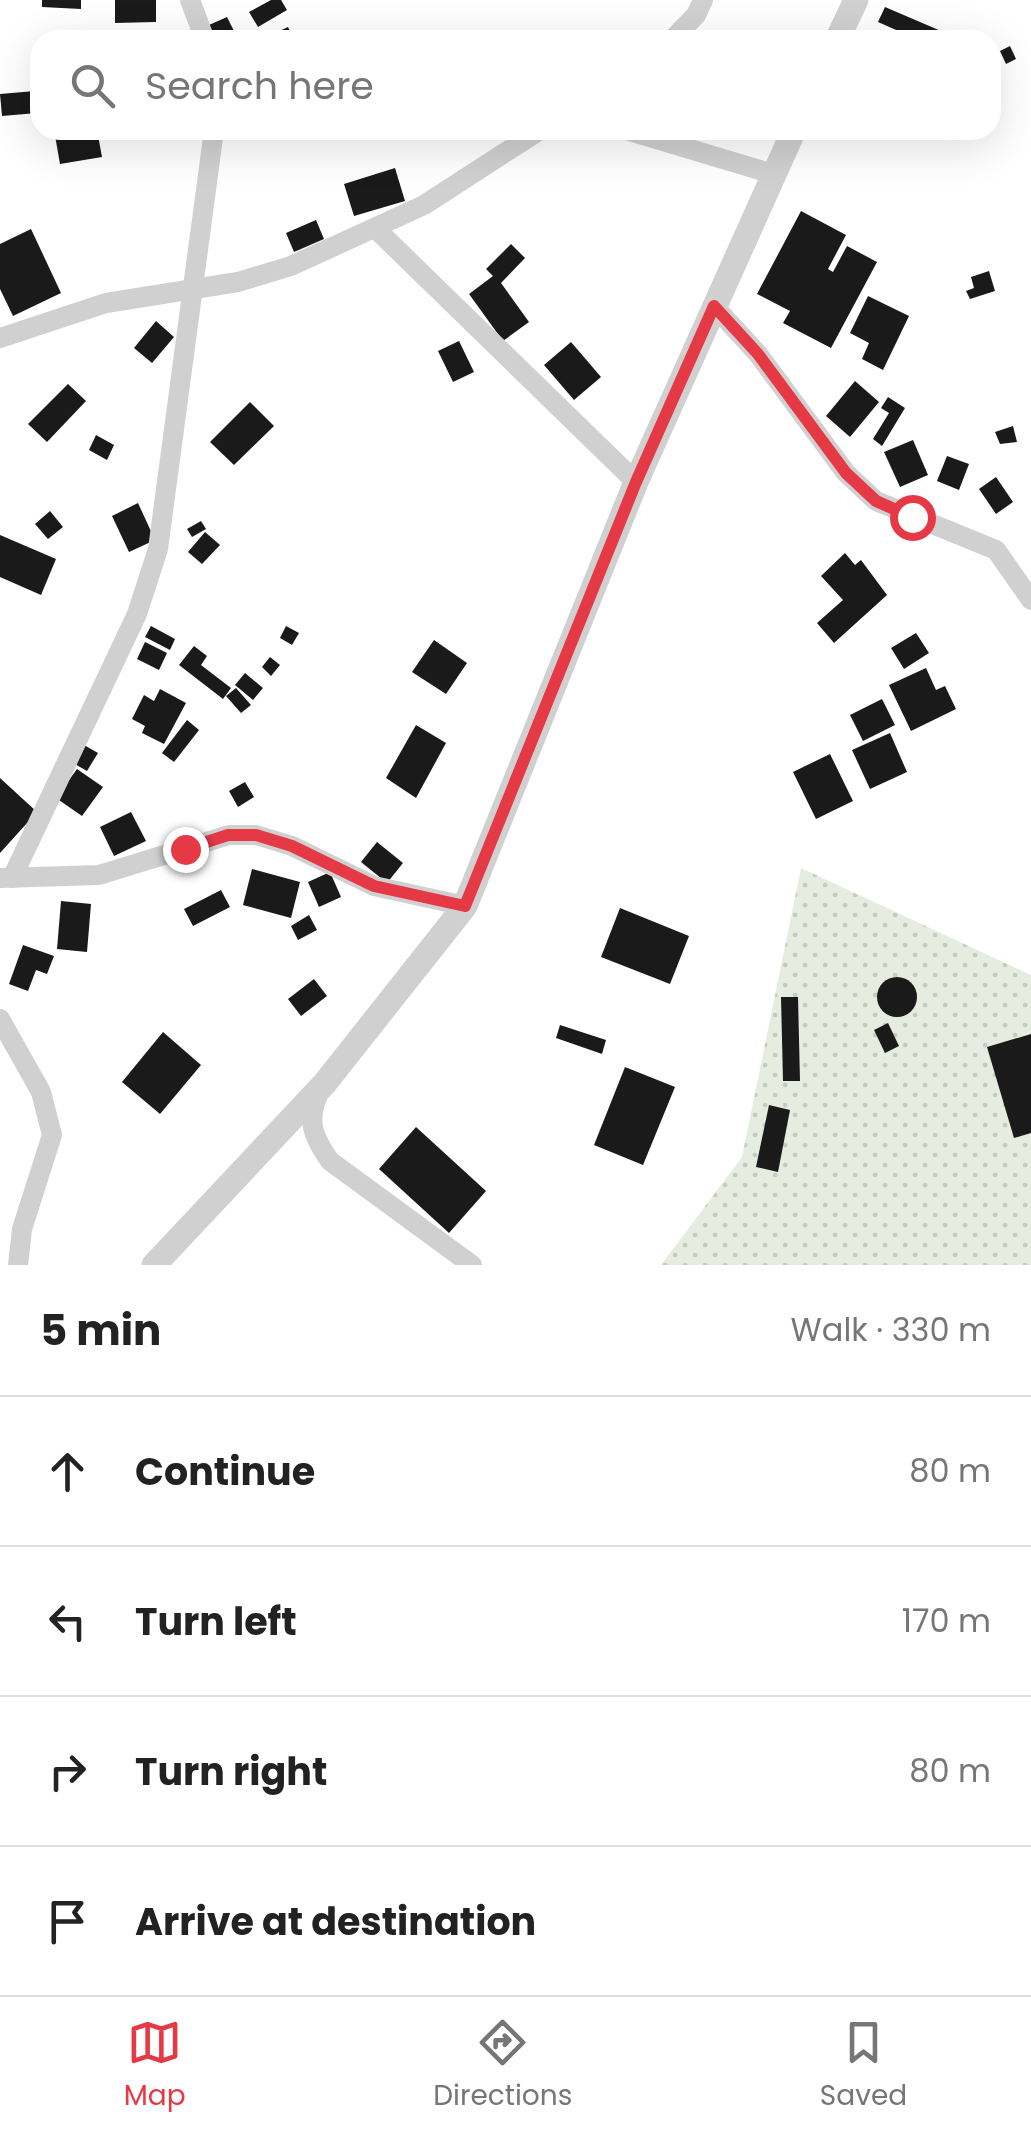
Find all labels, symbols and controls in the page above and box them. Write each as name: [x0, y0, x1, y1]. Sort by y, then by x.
search box: [30, 30, 1001, 140]
icon: search: [65, 58, 120, 113]
text: Search here: [145, 59, 374, 112]
route start: [890, 495, 936, 541]
route end: [163, 827, 209, 873]
text: 5 min: [40, 1301, 161, 1360]
text: Walk · 330 m: [791, 1307, 991, 1352]
icon: ahead: [40, 1444, 95, 1499]
text: Continue: [135, 1445, 315, 1498]
text: 80 m: [909, 1448, 991, 1493]
icon: left: [40, 1594, 95, 1649]
text: Turn left: [135, 1595, 297, 1648]
text: 170 m: [902, 1598, 991, 1643]
icon: right: [40, 1744, 95, 1799]
text: Turn right: [135, 1745, 327, 1798]
text: 80 m: [909, 1748, 991, 1793]
icon: arrive: [40, 1894, 95, 1949]
text: Arrive at destination: [135, 1895, 536, 1948]
tab: Map: [124, 2015, 186, 2117]
tab: Directions: [433, 2015, 572, 2117]
tab: Saved: [820, 2015, 907, 2117]

